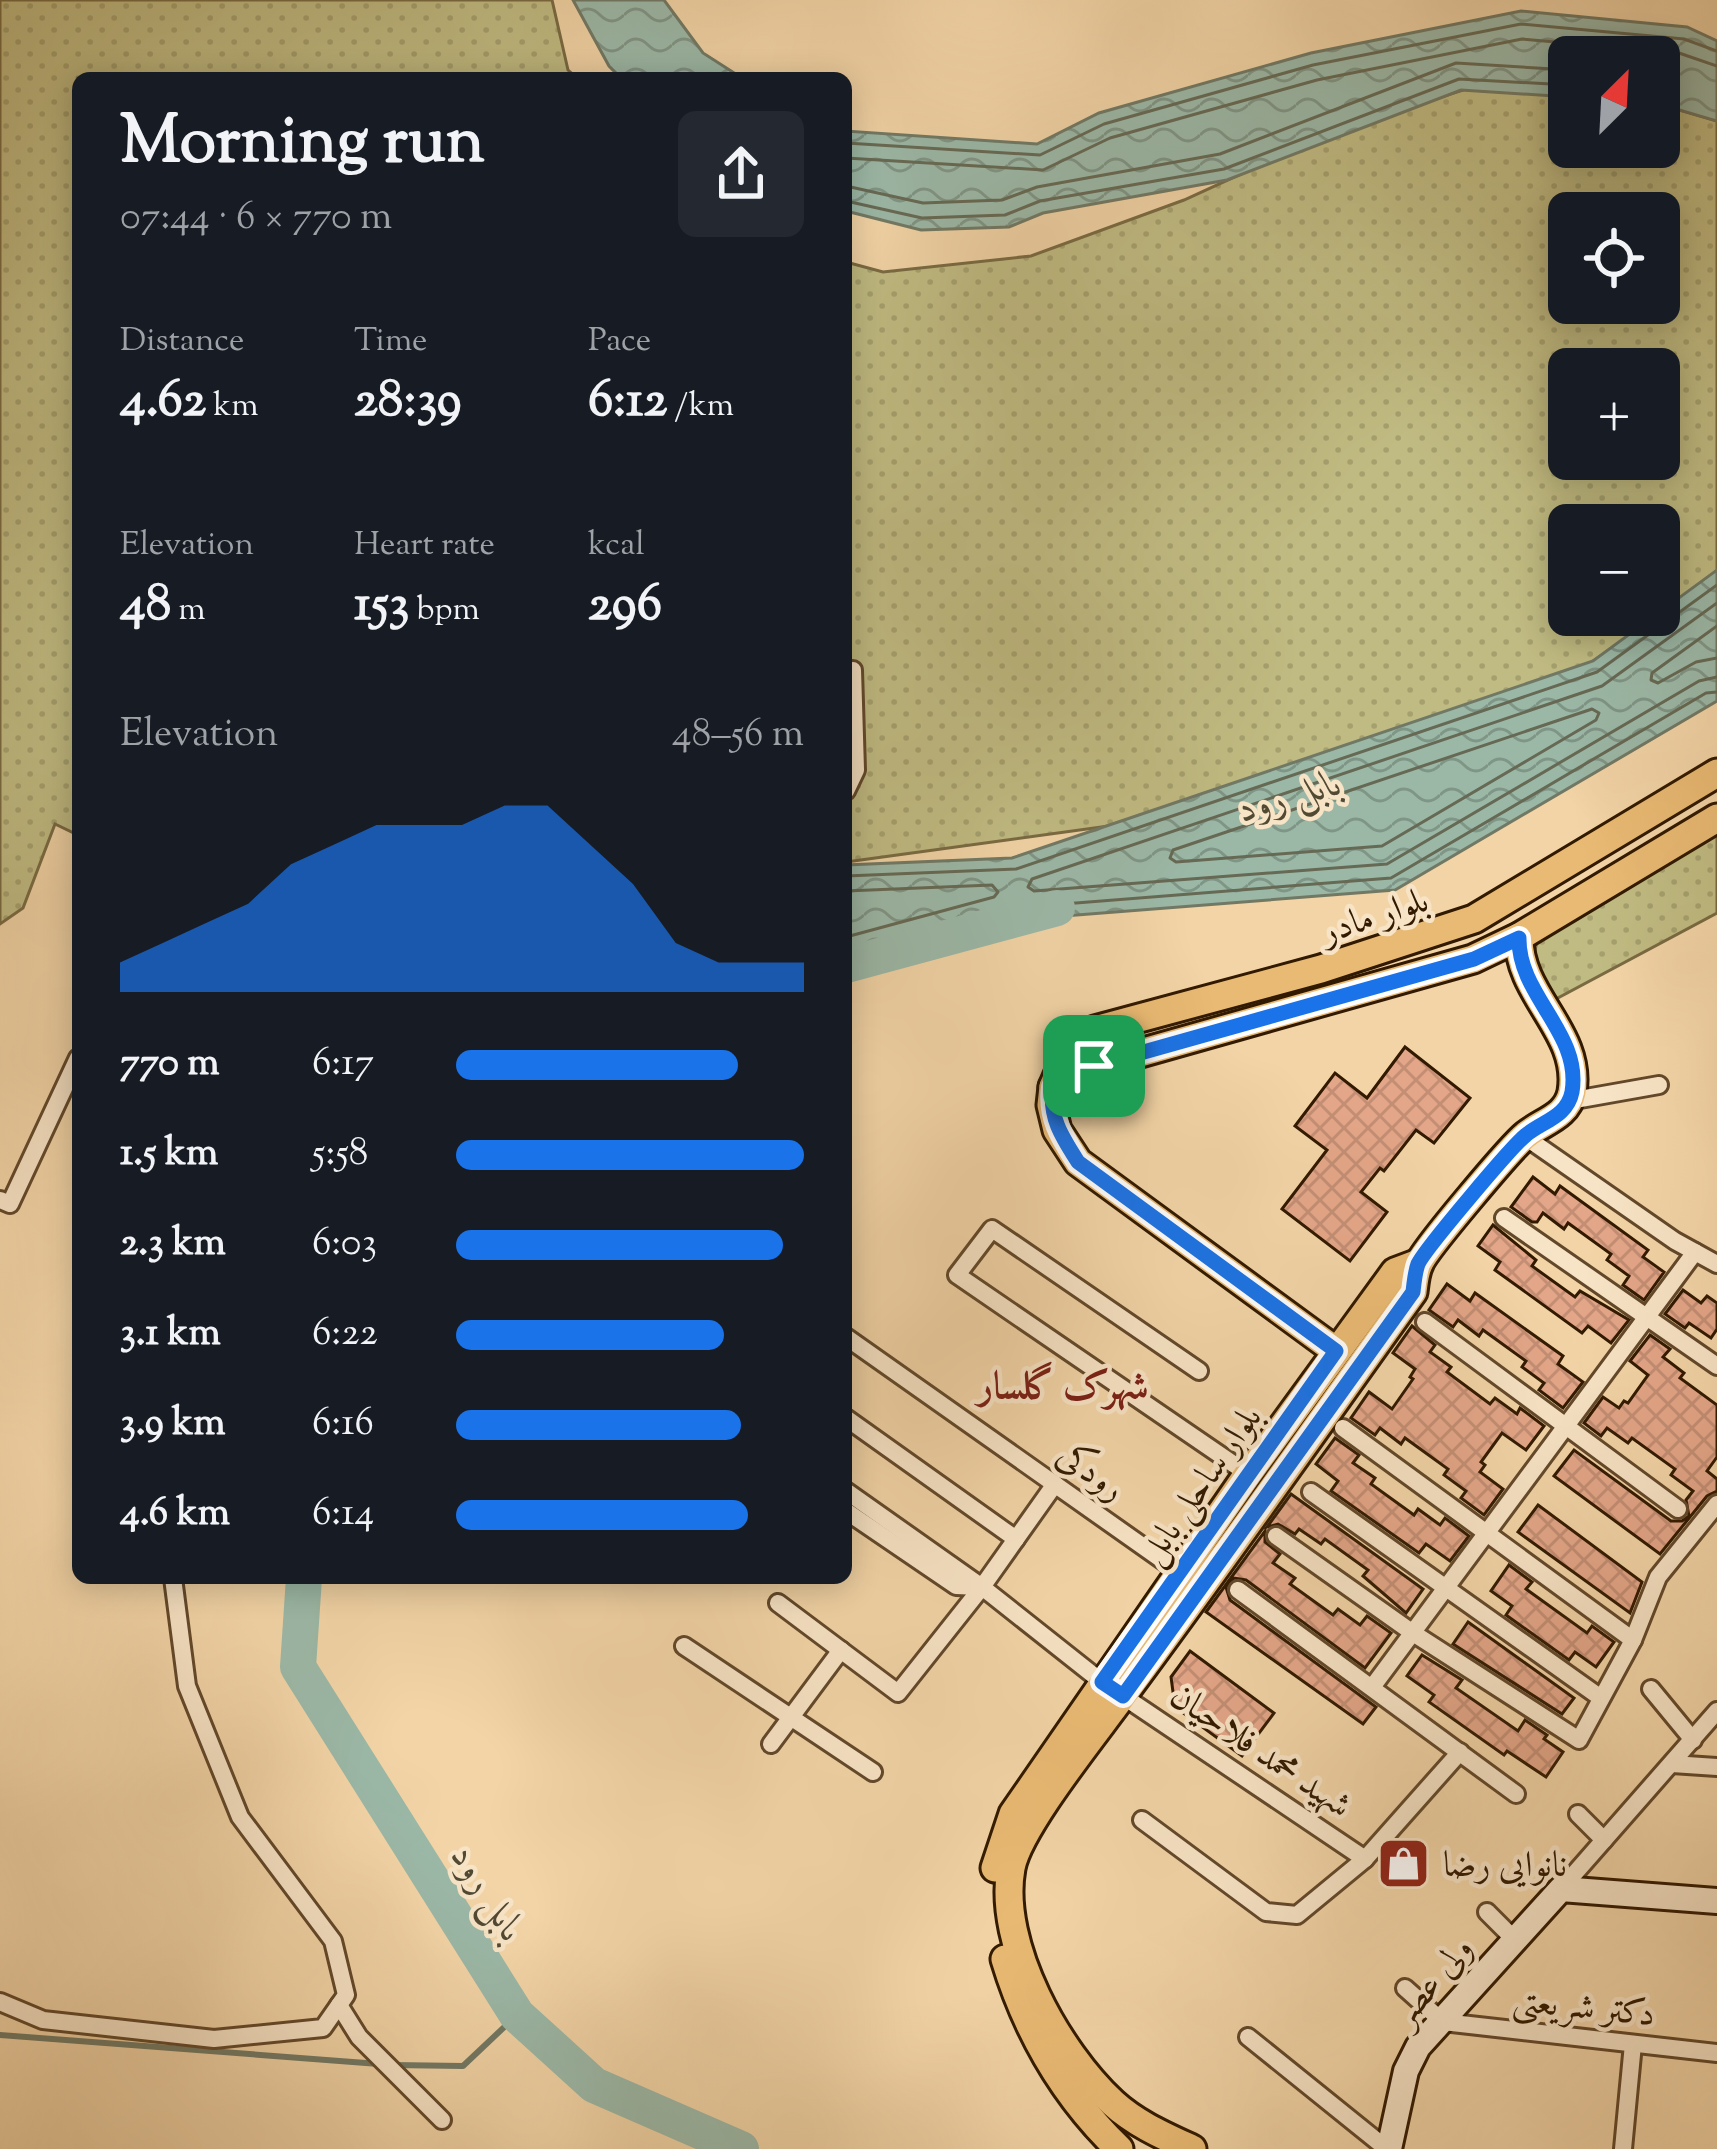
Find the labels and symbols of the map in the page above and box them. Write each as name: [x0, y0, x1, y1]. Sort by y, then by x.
north arrow: [1548, 36, 1680, 168]
water label: بابل رود: [1232, 757, 1349, 840]
street label: بلوار مادر: [1312, 876, 1436, 960]
pin: [1043, 1015, 1145, 1117]
district label: شهرک گلسار: [973, 1361, 1149, 1417]
street label: بلوار ساحلی بابل: [1128, 1396, 1276, 1577]
street label: رودکی: [1045, 1431, 1135, 1516]
street label: شهید محمد فلاحیان: [1158, 1672, 1361, 1833]
water label: بابل رود: [434, 1835, 538, 1954]
shop icon: نانوایی رضا: [1376, 1835, 1432, 1891]
place label: نانوایی رضا: [1443, 1841, 1567, 1893]
street label: ولی عصر: [1378, 1926, 1487, 2042]
street label: دکتر شریعتی: [1510, 1976, 1658, 2042]

